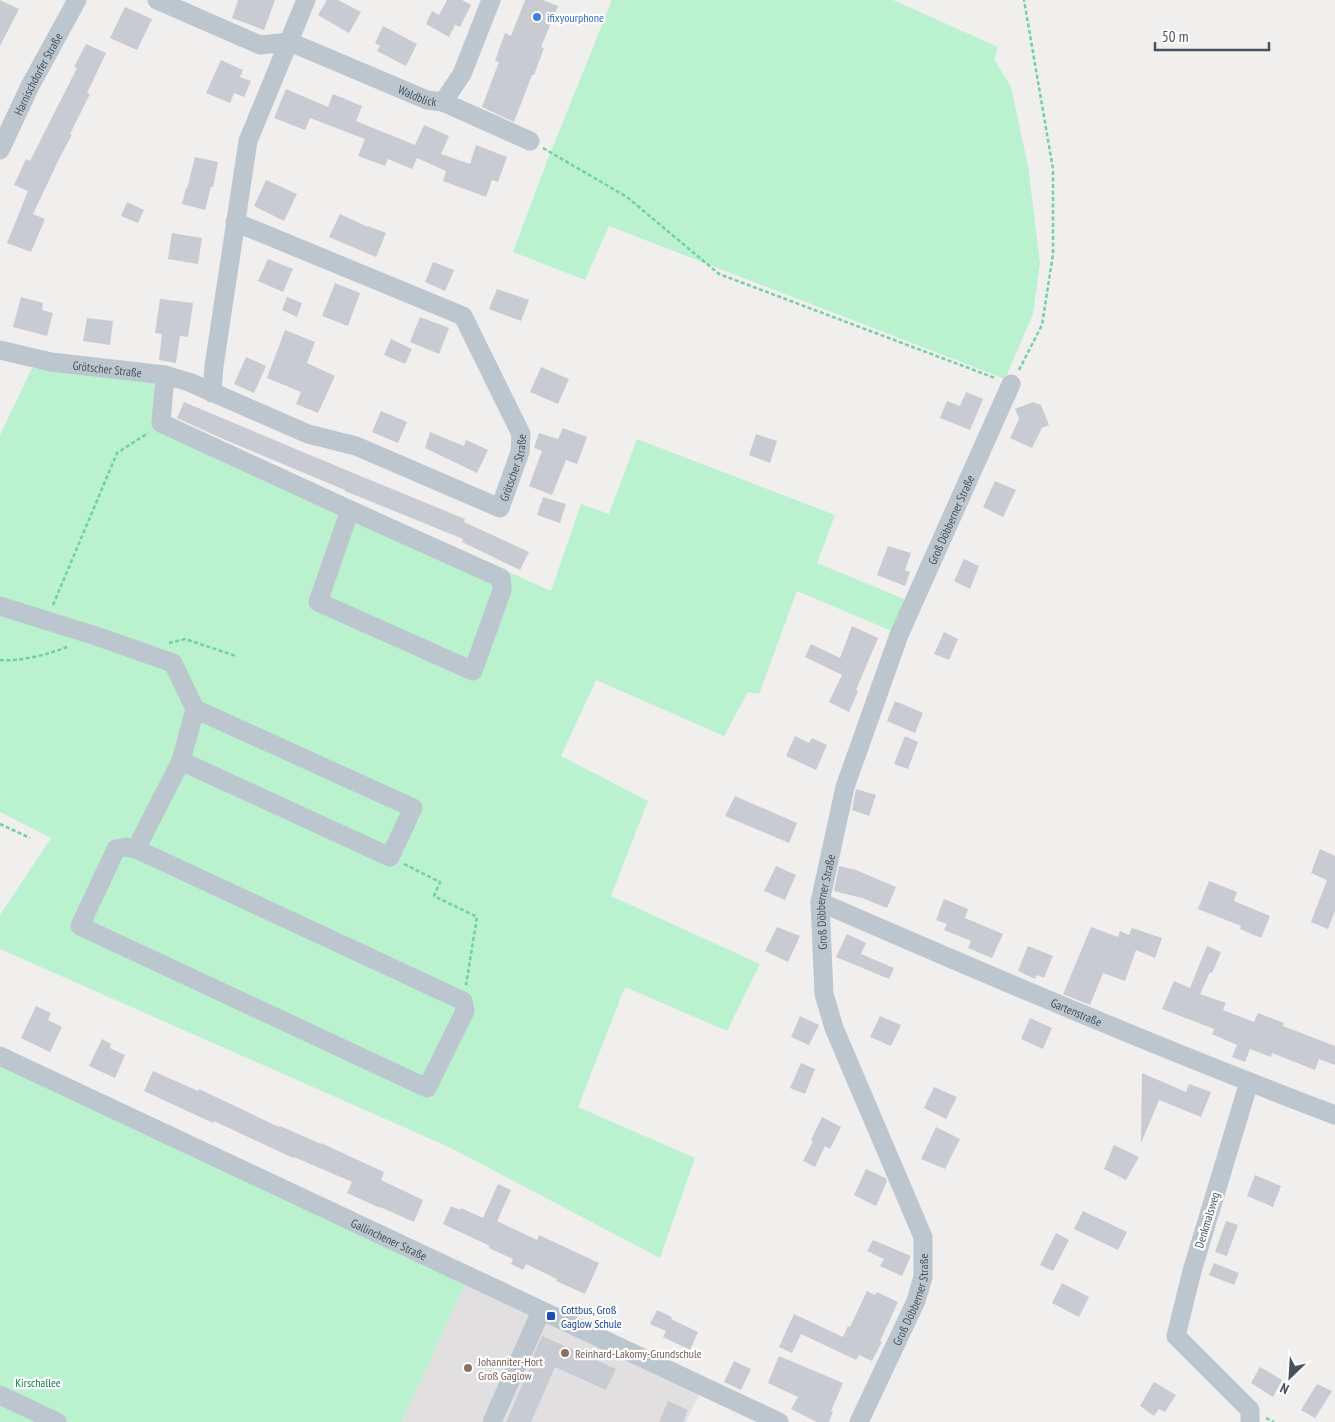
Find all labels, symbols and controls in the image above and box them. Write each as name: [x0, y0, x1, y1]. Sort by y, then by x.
place label: ifixyourphone: [547, 10, 604, 25]
marker: ifixyourphone: [531, 11, 543, 23]
scale bar: [1155, 20, 1269, 52]
text: 50 m: [1162, 27, 1188, 46]
street label: Harnischdorfer Straße: [10, 30, 65, 117]
street label: Waldblick: [396, 81, 438, 109]
street label: Grötscher Straße: [72, 357, 143, 380]
street label: Grötscher Straße: [496, 434, 528, 503]
street label: Groß Döbberner Straße: [924, 472, 977, 567]
street label: Groß Döbberner Straße: [812, 853, 838, 950]
street label: Gartenstraße: [1049, 994, 1104, 1029]
street label: Denkmalsweg: [1191, 1190, 1223, 1250]
street label: Gallinchener Straße: [349, 1215, 430, 1263]
street label: Groß Döbberner Straße: [889, 1253, 931, 1348]
place label: Cottbus, Groß Gaglow Schule: [561, 1302, 622, 1331]
marker: Cottbus, Groß Gaglow Schule: [545, 1310, 557, 1322]
place label: Reinhard-Lakomy-Grundschule: [575, 1346, 702, 1361]
marker: Reinhard-Lakomy-Grundschule: [559, 1347, 571, 1359]
north arrow: [1265, 1352, 1315, 1402]
place label: Johanniter-Hort Groß Gaglow: [477, 1354, 543, 1383]
marker: Johanniter-Hort Groß Gaglow: [462, 1362, 474, 1374]
park label: Kirschallee: [15, 1375, 61, 1390]
text: N: [1277, 1379, 1292, 1399]

